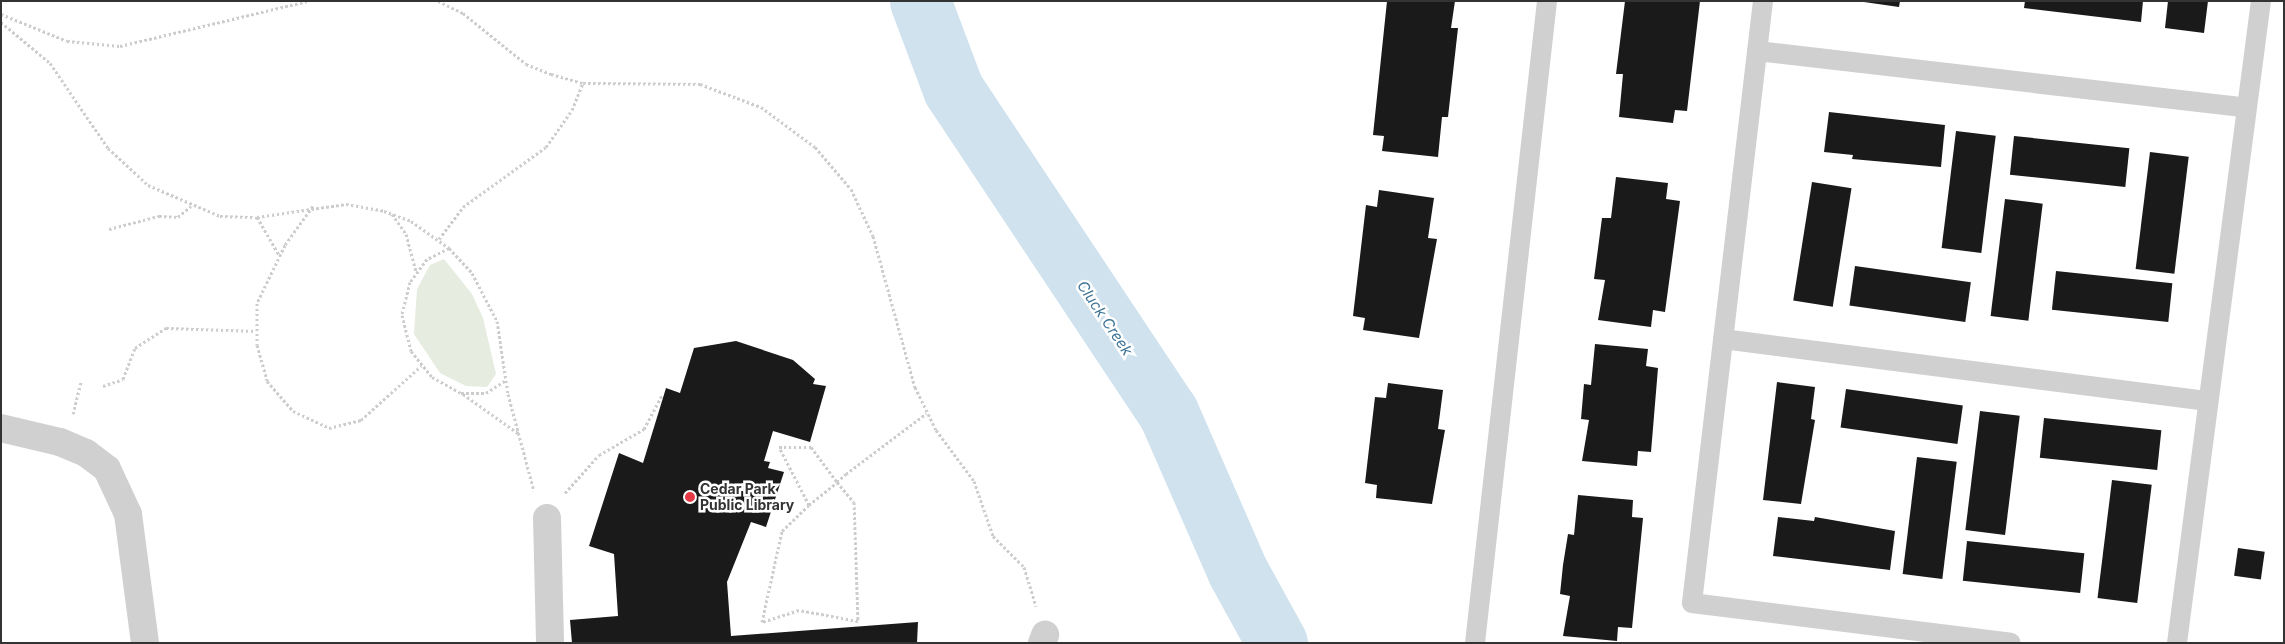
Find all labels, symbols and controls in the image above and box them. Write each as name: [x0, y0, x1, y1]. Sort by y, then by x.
water label: Cluck Creek: [1073, 277, 1137, 359]
place label: Cedar Park Public Library: [700, 481, 794, 514]
marker: Cedar Park Public Library: [684, 491, 696, 503]

